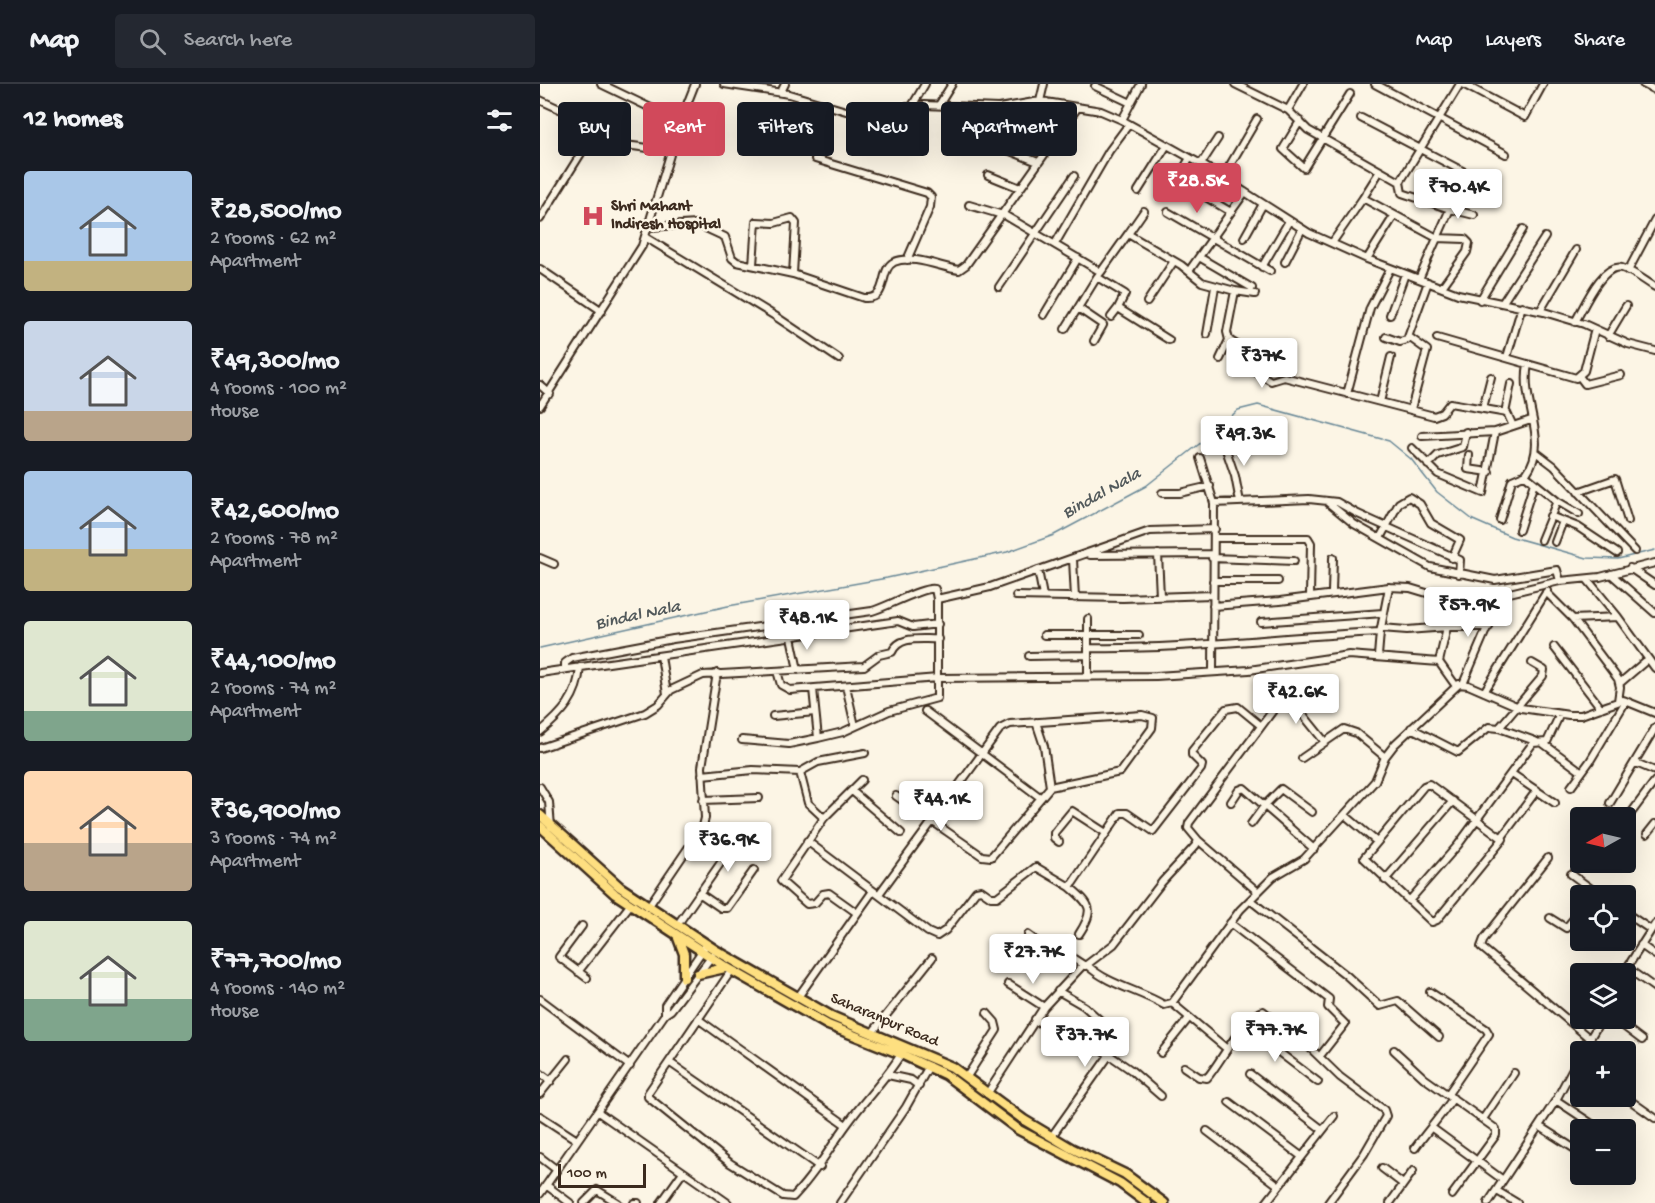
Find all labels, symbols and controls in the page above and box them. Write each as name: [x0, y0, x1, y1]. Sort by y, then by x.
search box: [115, 14, 535, 68]
text: Map: [30, 25, 79, 58]
icon: search: [136, 25, 169, 58]
text: Search here: [184, 28, 292, 54]
text: Map: [1416, 29, 1452, 54]
text: Layers: [1485, 29, 1541, 54]
text: Share: [1574, 29, 1625, 54]
chip: Buy: [558, 102, 631, 156]
chip: Rent: [643, 102, 725, 156]
chip: Filters: [737, 102, 834, 156]
chip: New: [846, 102, 929, 156]
chip: Apartment: [941, 102, 1077, 156]
icon: filters: [483, 104, 516, 137]
text: 12 homes: [24, 105, 122, 136]
pin: ₹28.5K: [1148, 163, 1246, 214]
pin: ₹70.4K: [1409, 169, 1507, 220]
text: ₹28.5K: [1167, 171, 1227, 194]
text: ₹70.4K: [1428, 177, 1488, 200]
icon: home: [72, 195, 144, 267]
text: ₹28,500/mo: [210, 197, 341, 228]
place label: Shri Mahant Indiresh Hospital: [611, 198, 722, 235]
hospital icon: Shri Mahant Indiresh Hospital: [580, 203, 606, 229]
text: 2 rooms · 62 m²: [210, 228, 337, 251]
text: Apartment: [210, 251, 300, 274]
pin: ₹37K: [1226, 338, 1298, 389]
icon: home: [72, 345, 144, 417]
text: ₹37K: [1240, 346, 1284, 369]
text: ₹49,300/mo: [210, 347, 340, 378]
text: 4 rooms · 100 m²: [210, 378, 347, 401]
text: House: [210, 401, 259, 424]
pin: ₹49.3K: [1195, 416, 1293, 467]
text: ₹49.3K: [1215, 424, 1273, 447]
water label: Bindal Nala: [1059, 463, 1146, 524]
icon: home: [72, 495, 144, 567]
text: ₹42,600/mo: [210, 497, 339, 528]
text: 2 rooms · 78 m²: [210, 528, 338, 551]
text: Apartment: [210, 551, 300, 574]
pin: ₹57.9K: [1419, 587, 1517, 638]
text: ₹57.9K: [1438, 595, 1498, 618]
water label: Bindal Nala: [594, 597, 683, 635]
pin: ₹48.1K: [758, 600, 856, 651]
text: ₹48.1K: [778, 608, 836, 631]
icon: home: [72, 645, 144, 717]
text: ₹44,100/mo: [210, 647, 336, 678]
pin: ₹42.6K: [1247, 674, 1345, 725]
text: 2 rooms · 74 m²: [210, 678, 336, 701]
text: ₹42.6K: [1267, 682, 1325, 705]
text: Apartment: [210, 701, 300, 724]
pin: ₹44.1K: [892, 781, 990, 832]
text: ₹44.1K: [913, 789, 969, 812]
icon: home: [72, 795, 144, 867]
text: ₹36,900/mo: [210, 797, 340, 828]
north arrow: [1570, 807, 1636, 873]
map controls: [1570, 807, 1636, 1185]
pin: ₹36.9K: [679, 822, 777, 873]
text: 3 rooms · 74 m²: [210, 828, 337, 851]
text: ₹36.9K: [698, 830, 758, 853]
text: Apartment: [210, 851, 300, 874]
button: locate: [1570, 885, 1636, 951]
pin: ₹27.7K: [984, 934, 1082, 985]
text: ₹27.7K: [1003, 942, 1063, 965]
icon: home: [72, 945, 144, 1017]
text: ₹77,700/mo: [210, 947, 341, 978]
button: layers: [1570, 963, 1636, 1029]
text: 4 rooms · 140 m²: [210, 978, 345, 1001]
street label: Saharanpur Road: [827, 990, 942, 1053]
text: House: [210, 1001, 259, 1024]
pin: ₹77.7K: [1226, 1012, 1324, 1063]
pin: ₹37.7K: [1036, 1017, 1134, 1068]
text: ₹77.7K: [1245, 1020, 1305, 1043]
text: ₹37.7K: [1055, 1025, 1115, 1048]
button: +: [1570, 1041, 1636, 1107]
button: −: [1570, 1119, 1636, 1185]
scale bar: [558, 1161, 646, 1188]
text: 100 m: [567, 1165, 607, 1184]

